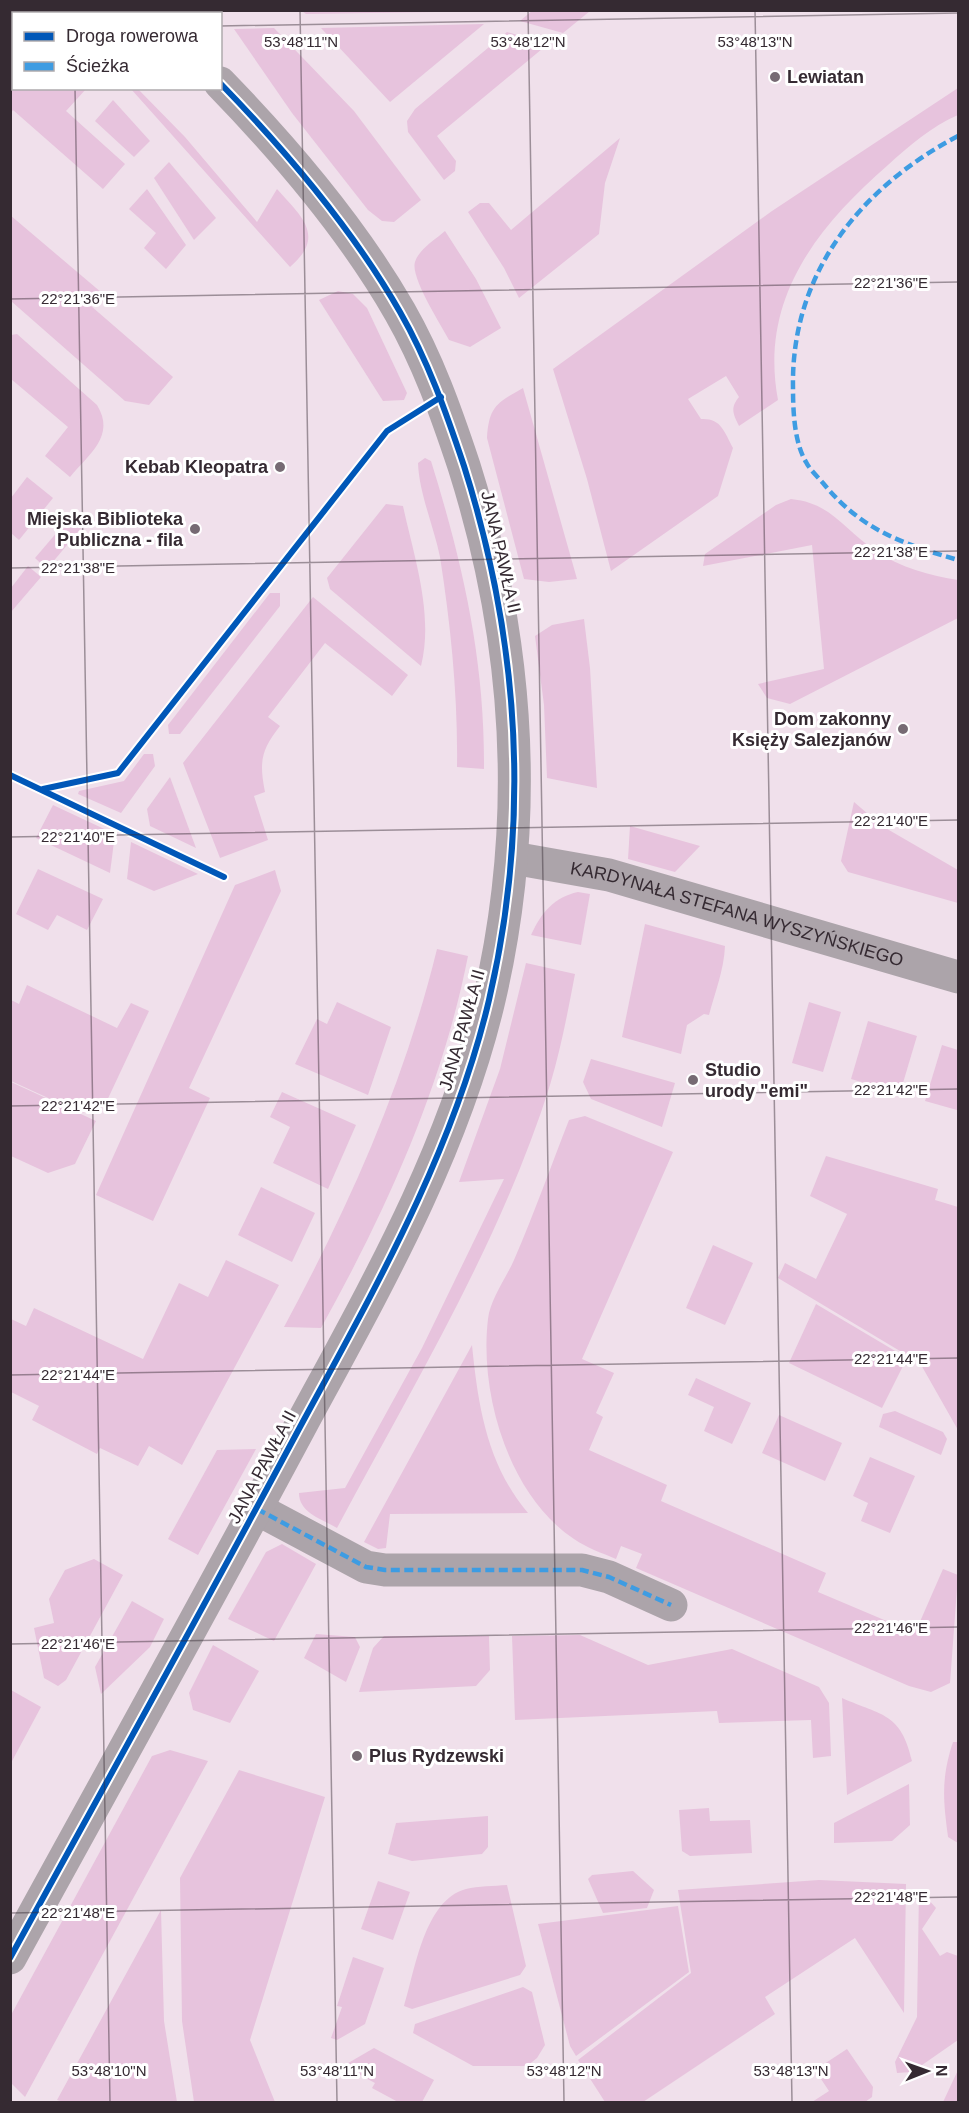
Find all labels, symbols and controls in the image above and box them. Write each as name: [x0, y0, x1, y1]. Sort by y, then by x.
legend: [12, 12, 222, 90]
text: Droga rowerowa: [66, 26, 199, 46]
text: 53°48'11"N: [264, 33, 338, 50]
text: 53°48'12"N: [490, 33, 566, 50]
text: 53°48'13"N: [717, 33, 793, 50]
text: Ścieżka: [66, 55, 130, 76]
place label: Lewiatan: [787, 67, 864, 87]
marker: Lewiatan: [768, 70, 782, 84]
text: 22°21'36"E: [854, 274, 928, 291]
text: 22°21'36"E: [41, 290, 115, 307]
place label: Kebab Kleopatra: [125, 457, 269, 477]
marker: Kebab Kleopatra: [273, 460, 287, 474]
street label: JANA PAWŁA II: [477, 489, 525, 615]
place label: Miejska Biblioteka Publiczna - fila: [27, 509, 184, 550]
marker: Miejska Biblioteka Publiczna - fila: [188, 522, 202, 536]
text: 22°21'38"E: [854, 543, 928, 560]
text: 22°21'38"E: [41, 559, 115, 576]
place label: Dom zakonny Księży Salezjanów: [732, 709, 892, 750]
marker: Dom zakonny Księży Salezjanów: [896, 722, 910, 736]
text: 22°21'40"E: [854, 812, 928, 829]
text: 22°21'40"E: [41, 828, 115, 845]
street label: KARDYNAŁA STEFANA WYSZYŃSKIEGO: [569, 858, 906, 970]
street label: JANA PAWŁA II: [435, 967, 489, 1093]
place label: Studio urody "emi": [705, 1060, 808, 1101]
marker: Studio urody "emi": [686, 1073, 700, 1087]
text: 22°21'42"E: [854, 1081, 928, 1098]
text: 22°21'42"E: [41, 1097, 115, 1114]
text: 22°21'44"E: [854, 1350, 928, 1367]
text: 22°21'44"E: [41, 1366, 115, 1383]
street label: JANA PAWŁA II: [224, 1407, 300, 1527]
text: 22°21'46"E: [854, 1619, 928, 1636]
text: 22°21'46"E: [41, 1635, 115, 1652]
place label: Plus Rydzewski: [369, 1746, 504, 1766]
marker: Plus Rydzewski: [350, 1749, 364, 1763]
text: 22°21'48"E: [854, 1888, 928, 1905]
text: 22°21'48"E: [41, 1904, 115, 1921]
north arrow: [897, 2041, 957, 2101]
text: 53°48'10"N: [71, 2062, 147, 2079]
text: 53°48'11"N: [300, 2062, 374, 2079]
text: 53°48'12"N: [526, 2062, 602, 2079]
text: 53°48'13"N: [753, 2062, 829, 2079]
text: N: [933, 2065, 950, 2077]

